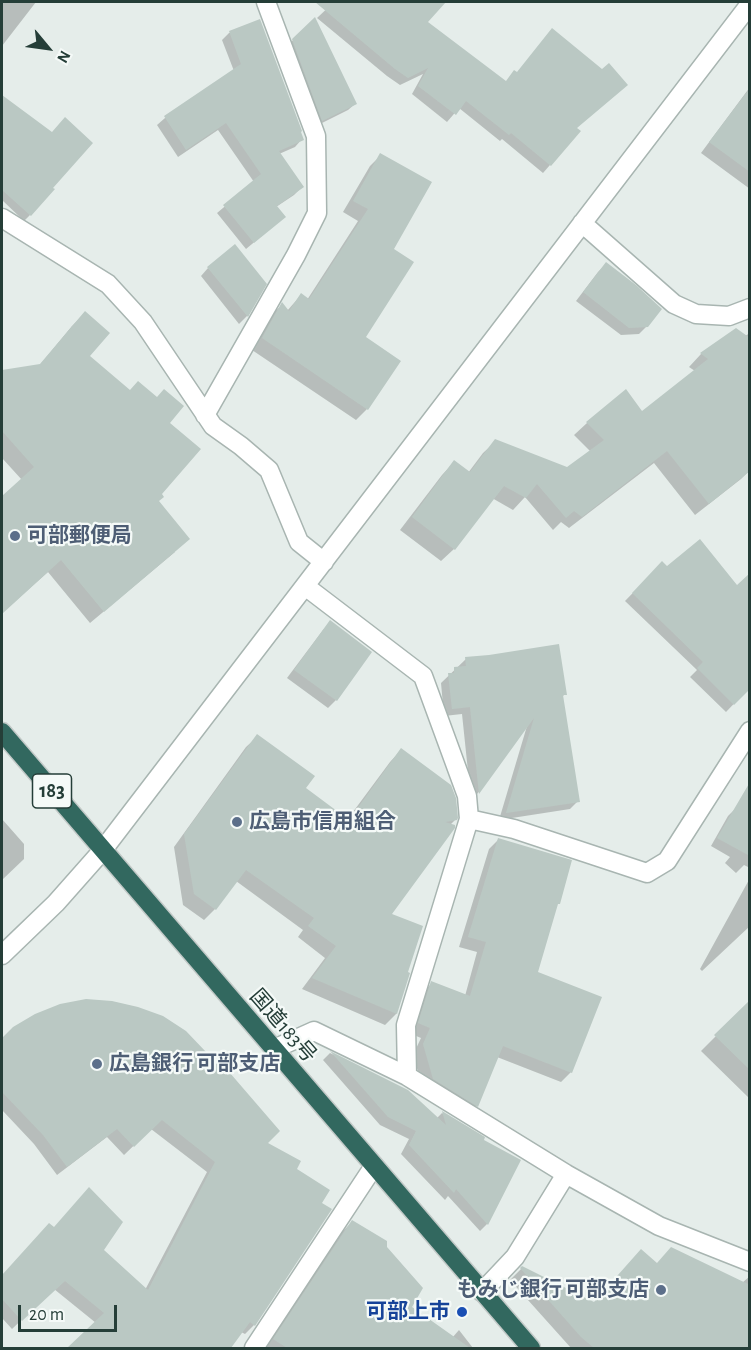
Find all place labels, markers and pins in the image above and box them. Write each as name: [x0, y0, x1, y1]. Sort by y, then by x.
place label: 可部郵便局: [27, 523, 132, 549]
marker: 可部郵便局: [8, 529, 22, 543]
place label: 広島市信用組合: [249, 809, 396, 835]
marker: 広島市信用組合: [230, 815, 244, 829]
place label: 広島銀行 可部支店: [109, 1051, 280, 1077]
marker: 広島銀行 可部支店: [90, 1057, 104, 1071]
place label: もみじ銀行 可部支店: [457, 1277, 649, 1303]
marker: もみじ銀行 可部支店: [654, 1283, 668, 1297]
place label: 可部上市: [366, 1299, 450, 1325]
marker: 可部上市: [455, 1305, 469, 1319]

